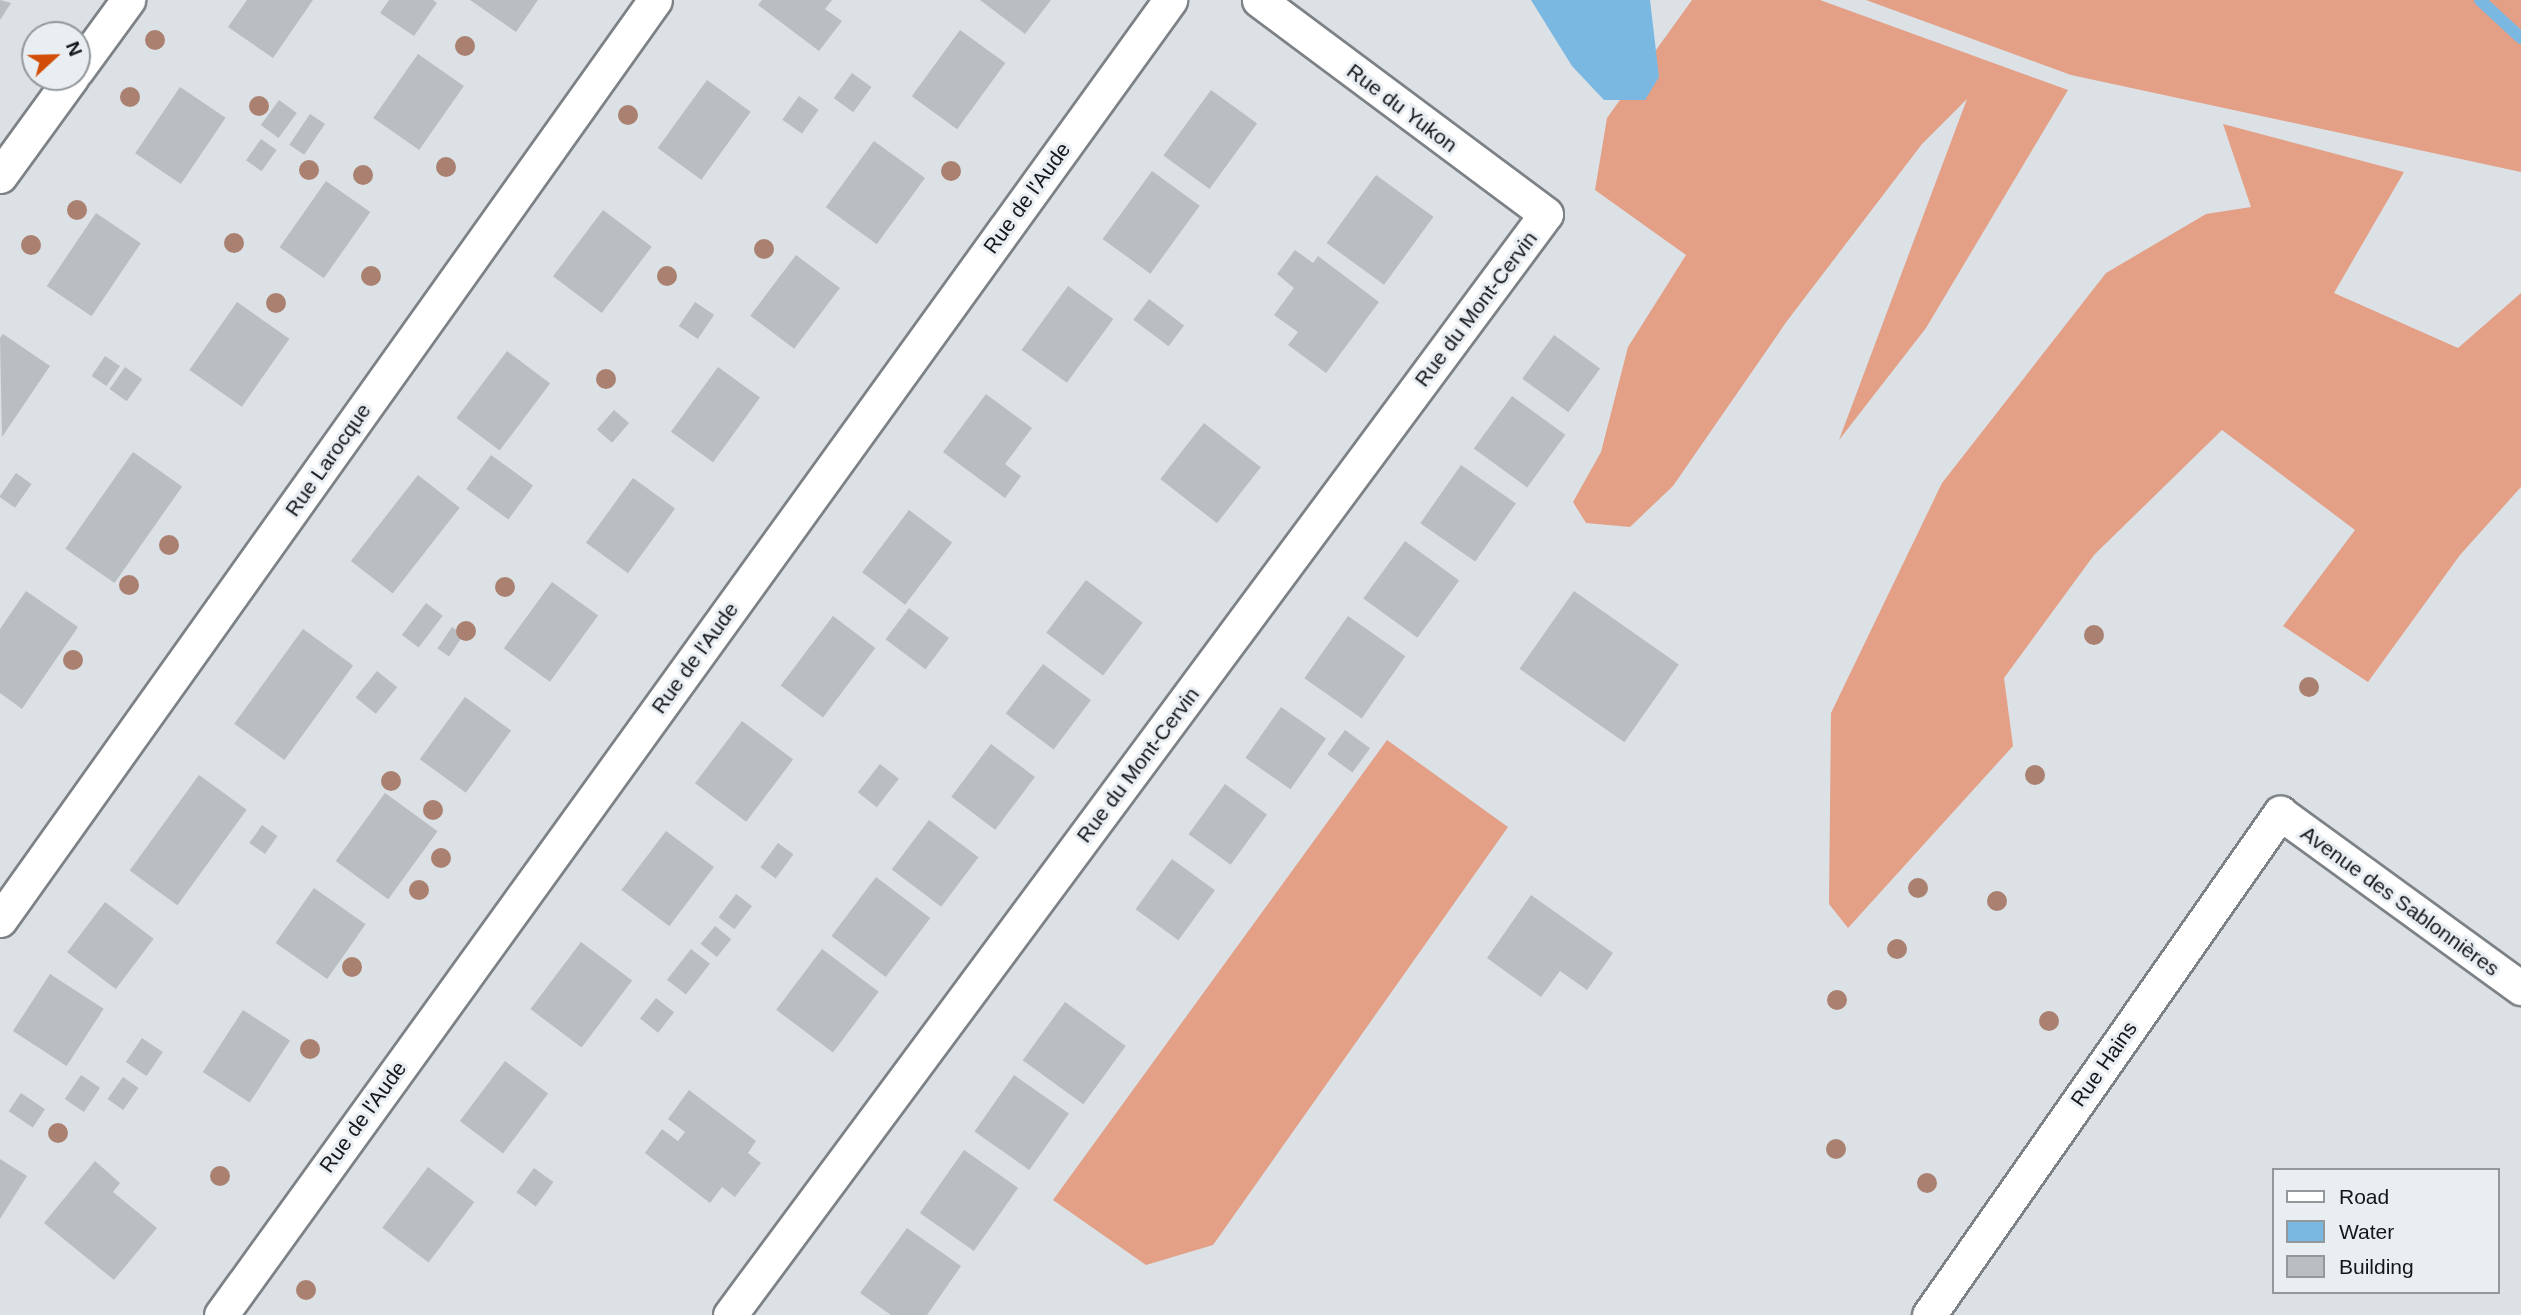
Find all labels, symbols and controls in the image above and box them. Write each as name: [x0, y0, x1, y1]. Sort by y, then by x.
north arrow: [21, 21, 91, 91]
text: N: [62, 38, 86, 59]
street label: Rue du Yukon: [1342, 58, 1462, 158]
street label: Rue de l'Aude: [978, 137, 1076, 259]
street label: Rue du Mont-Cervin: [1409, 226, 1543, 392]
street label: Rue Larocque: [280, 399, 376, 521]
street label: Rue de l'Aude: [646, 597, 744, 719]
street label: Rue du Mont-Cervin: [1071, 682, 1205, 848]
street label: Avenue des Sablonnières: [2296, 821, 2504, 981]
street label: Rue Hains: [2066, 1017, 2142, 1111]
street label: Rue de l'Aude: [314, 1056, 412, 1178]
legend: [2272, 1168, 2500, 1294]
text: Road: [2339, 1185, 2389, 1208]
text: Water: [2339, 1220, 2394, 1243]
text: Building: [2339, 1255, 2414, 1278]

